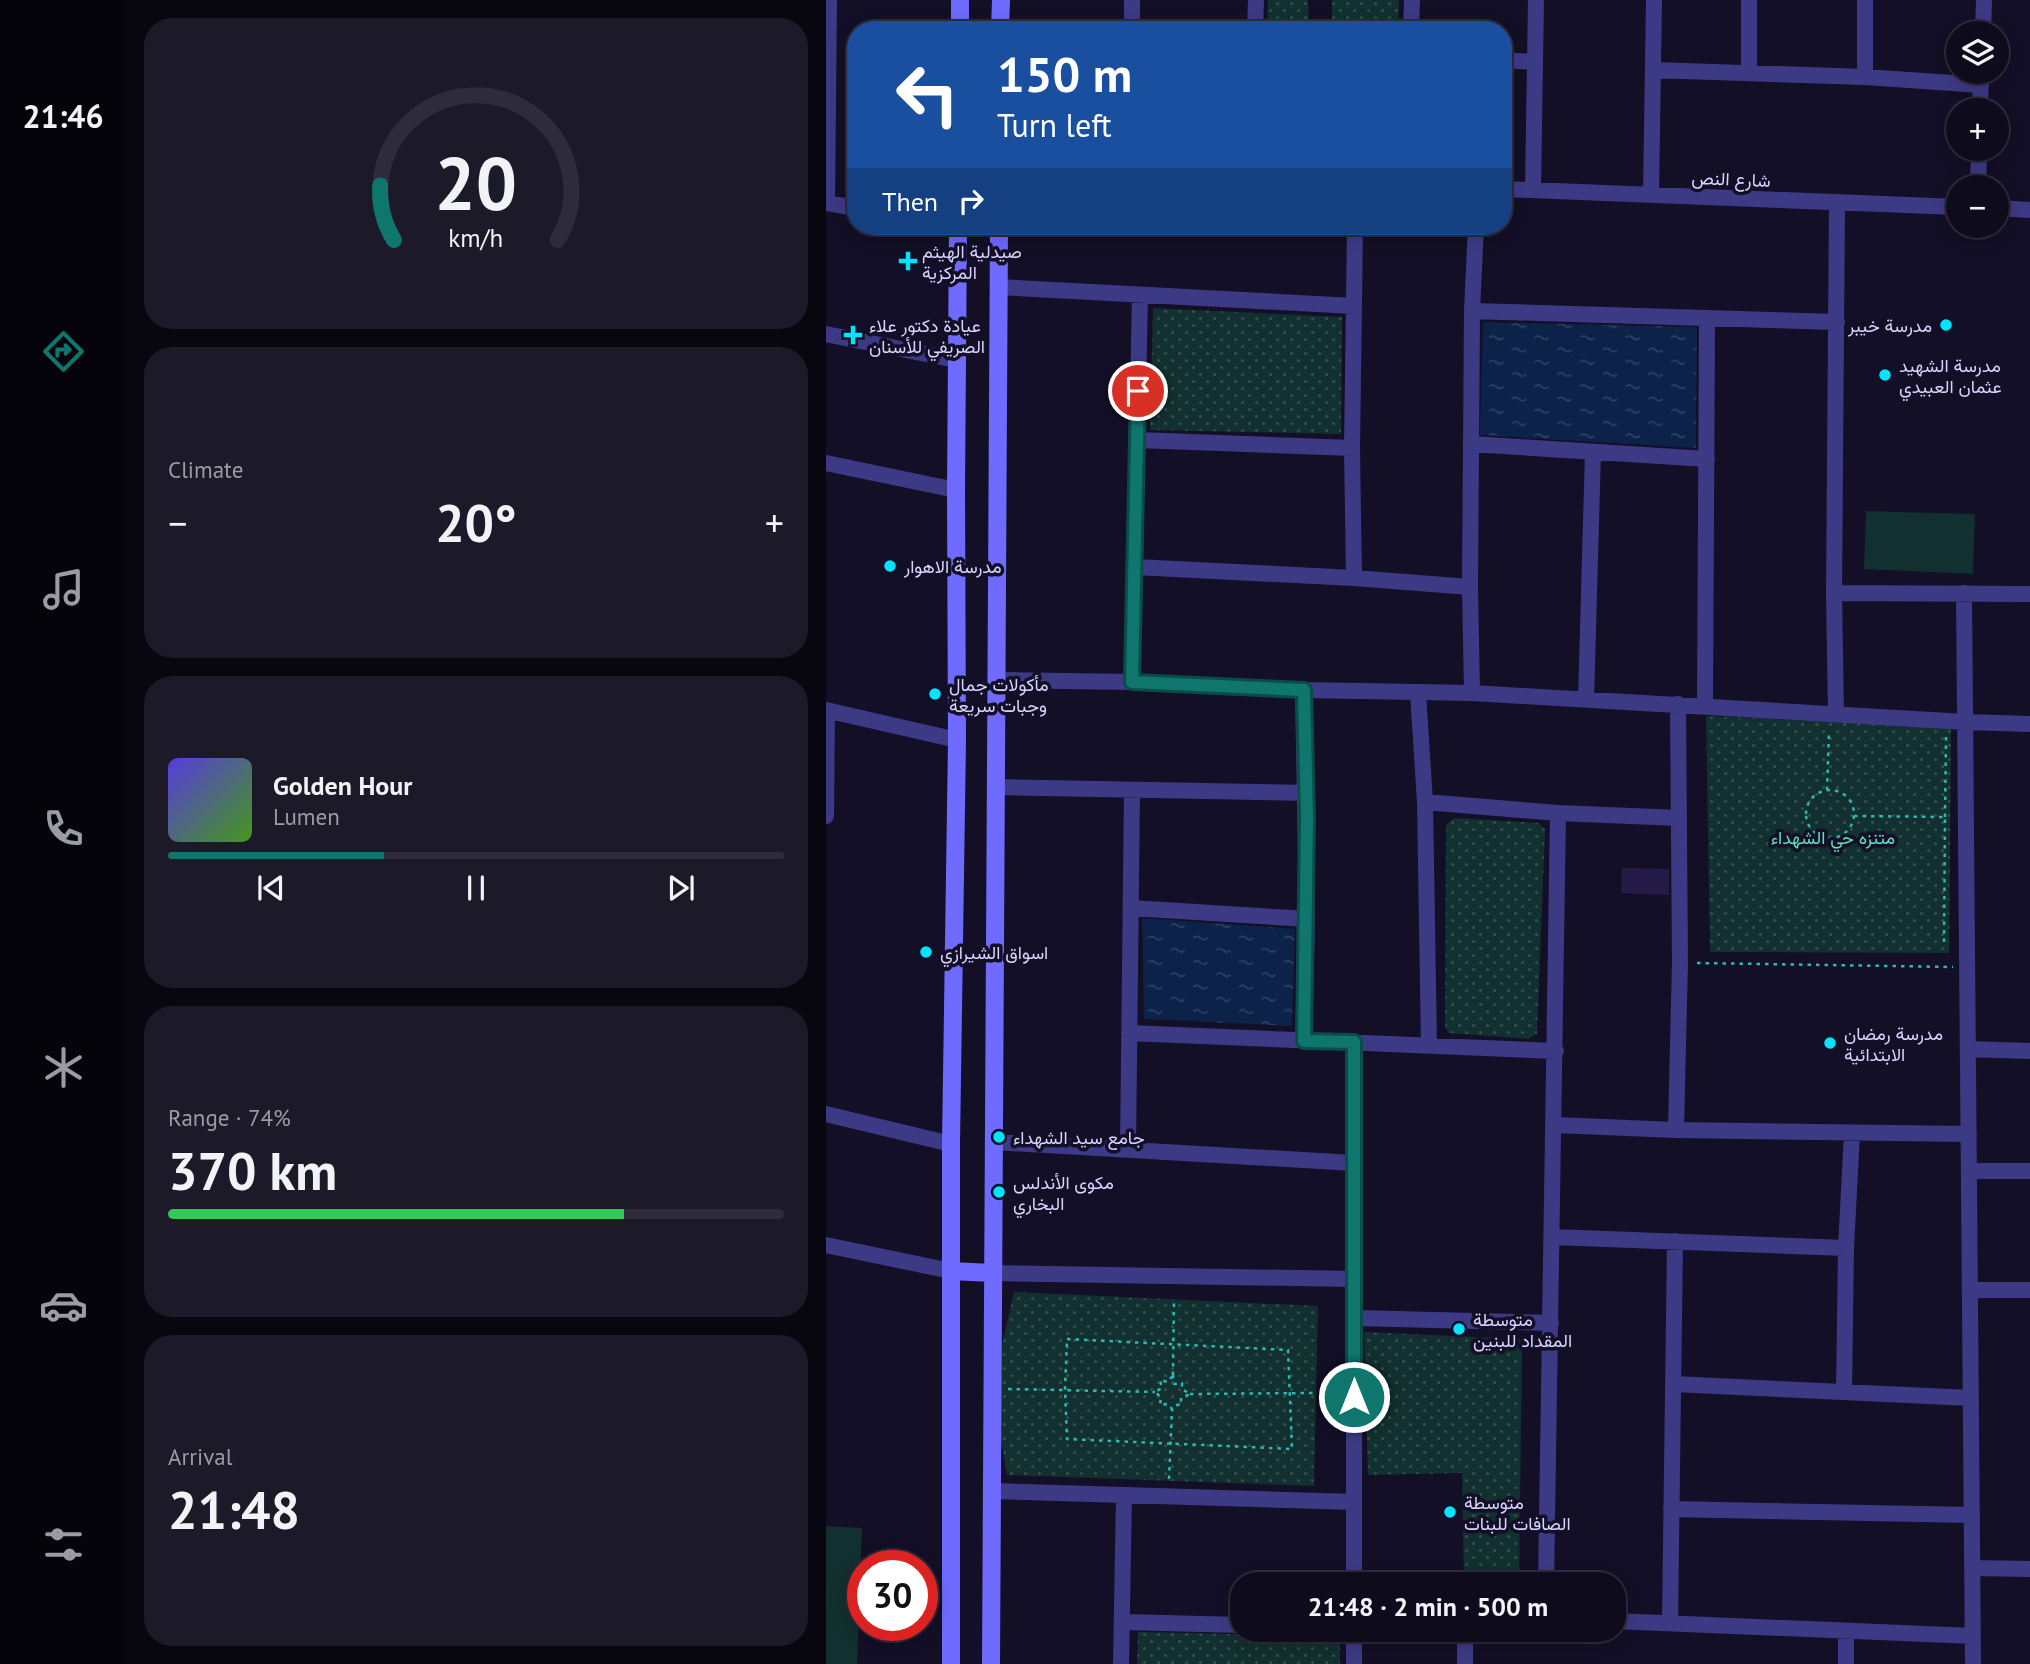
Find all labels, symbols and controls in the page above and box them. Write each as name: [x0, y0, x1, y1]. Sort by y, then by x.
map controls: [1946, 21, 2009, 238]
button: layers: [1946, 21, 2009, 84]
text: 150 m: [997, 42, 1132, 106]
icon: left: [882, 49, 973, 140]
text: 21:46: [22, 95, 104, 137]
button: +: [1946, 98, 2009, 161]
text: Turn left: [997, 104, 1112, 146]
text: 20: [435, 136, 517, 230]
street label: شارع النص: [1691, 166, 1771, 193]
button: −: [1946, 175, 2009, 238]
icon: right: [952, 182, 990, 220]
text: Then: [882, 185, 938, 218]
text: km/h: [449, 221, 503, 253]
place label: صيدلية الهيثم المركزية: [922, 240, 1022, 284]
marker: صيدلية الهيثم المركزية: [900, 253, 916, 269]
place label: عيادة دكتور علاء الصريفي للأسنان: [869, 314, 985, 362]
place label: مدرسة خيبر: [1847, 314, 1932, 337]
marker: مدرسة خيبر: [1938, 317, 1954, 333]
marker: عيادة دكتور علاء الصريفي للأسنان: [843, 325, 863, 345]
icon: directions: [39, 327, 88, 376]
place label: مدرسة الشهيد عثمان العبيدي: [1899, 354, 2002, 402]
pin: [1108, 361, 1168, 421]
marker: مدرسة الشهيد عثمان العبيدي: [1877, 367, 1893, 383]
icon: arrive: [1119, 372, 1157, 410]
text: Climate: [168, 455, 243, 484]
text: 20°: [435, 489, 517, 556]
text: −: [168, 498, 187, 547]
text: +: [765, 498, 784, 547]
place label: مدرسة الاهوار: [903, 555, 1002, 578]
marker: مدرسة الاهوار: [882, 558, 898, 574]
icon: music: [39, 565, 88, 614]
place label: مأكولات جمال وجبات سريعة: [949, 673, 1049, 717]
marker: مأكولات جمال وجبات سريعة: [927, 686, 943, 702]
text: Golden Hour: [273, 769, 412, 802]
text: Lumen: [273, 802, 340, 831]
icon: phone: [39, 804, 88, 853]
park label: متنزه حي الشهداء: [1771, 826, 1895, 853]
icon: previous: [252, 869, 290, 907]
icon: pause: [457, 869, 495, 907]
icon: next: [662, 869, 700, 907]
place label: اسواق الشيرازي: [940, 941, 1048, 968]
marker: اسواق الشيرازي: [918, 944, 934, 960]
place label: مدرسة رمضان الابتدائية: [1844, 1022, 1943, 1066]
marker: مدرسة رمضان الابتدائية: [1822, 1035, 1838, 1051]
icon: climate: [39, 1043, 88, 1092]
text: Range · 74%: [168, 1103, 291, 1132]
place label: جامع سيد الشهداء: [1013, 1126, 1145, 1150]
marker: جامع سيد الشهداء: [991, 1129, 1007, 1145]
text: 370 km: [168, 1137, 337, 1204]
place label: مكوى الأندلس البخاري: [1013, 1171, 1114, 1219]
marker: مكوى الأندلس البخاري: [991, 1184, 1007, 1200]
icon: car: [39, 1281, 88, 1330]
place label: متوسطة المقداد للبنين: [1473, 1308, 1572, 1352]
marker: متوسطة المقداد للبنين: [1451, 1321, 1467, 1337]
position arrow: [1317, 1360, 1391, 1434]
text: Arrival: [168, 1442, 232, 1471]
text: 21:48: [168, 1476, 300, 1543]
place label: متوسطة الصافات للبنات: [1464, 1491, 1571, 1535]
marker: متوسطة الصافات للبنات: [1442, 1504, 1458, 1520]
icon: filters: [39, 1520, 88, 1569]
speed limit sign: 30: [847, 1550, 938, 1641]
text: 21:48 · 2 min · 500 m: [1308, 1590, 1548, 1623]

